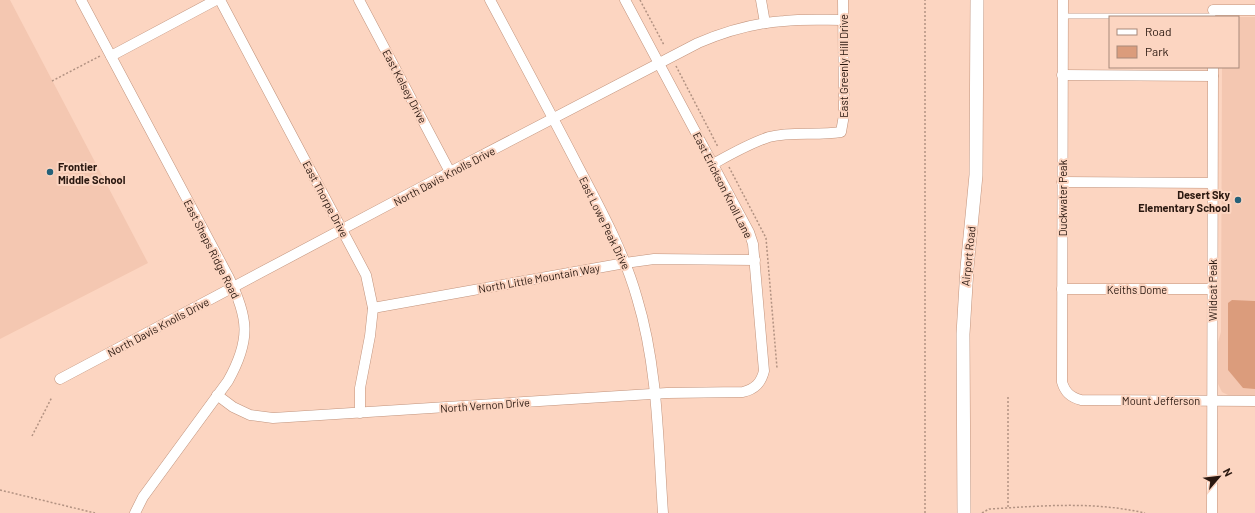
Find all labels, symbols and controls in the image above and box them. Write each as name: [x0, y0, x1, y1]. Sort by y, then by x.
street label: East Greenly Hill Drive: [837, 14, 850, 118]
legend: [1109, 16, 1239, 68]
text: Road: [1145, 24, 1172, 38]
text: Park: [1145, 44, 1169, 58]
street label: East Kelsey Drive: [380, 47, 430, 125]
street label: East Erickson Knoll Lane: [691, 130, 755, 240]
street label: North Davis Knolls Drive: [391, 144, 497, 208]
street label: East Thorpe Drive: [300, 159, 352, 239]
street label: Duckwater Peak: [1056, 159, 1069, 236]
place label: Frontier Middle School: [58, 160, 126, 186]
marker: Frontier Middle School: [45, 167, 55, 177]
street label: East Lowe Peak Drive: [577, 175, 633, 272]
place label: Desert Sky Elementary School: [1138, 188, 1230, 214]
marker: Desert Sky Elementary School: [1233, 195, 1243, 205]
street label: East Sheps Ridge Road: [181, 197, 243, 301]
street label: Airport Road: [958, 225, 978, 287]
street label: Wildcat Peak: [1206, 259, 1219, 321]
street label: North Little Mountain Way: [477, 261, 601, 295]
street label: Keiths Dome: [1107, 283, 1167, 296]
street label: North Davis Knolls Drive: [105, 295, 211, 359]
street label: Mount Jefferson: [1122, 394, 1200, 407]
street label: North Vernon Drive: [440, 395, 530, 415]
north arrow: [1199, 457, 1239, 497]
text: N: [1221, 466, 1236, 478]

